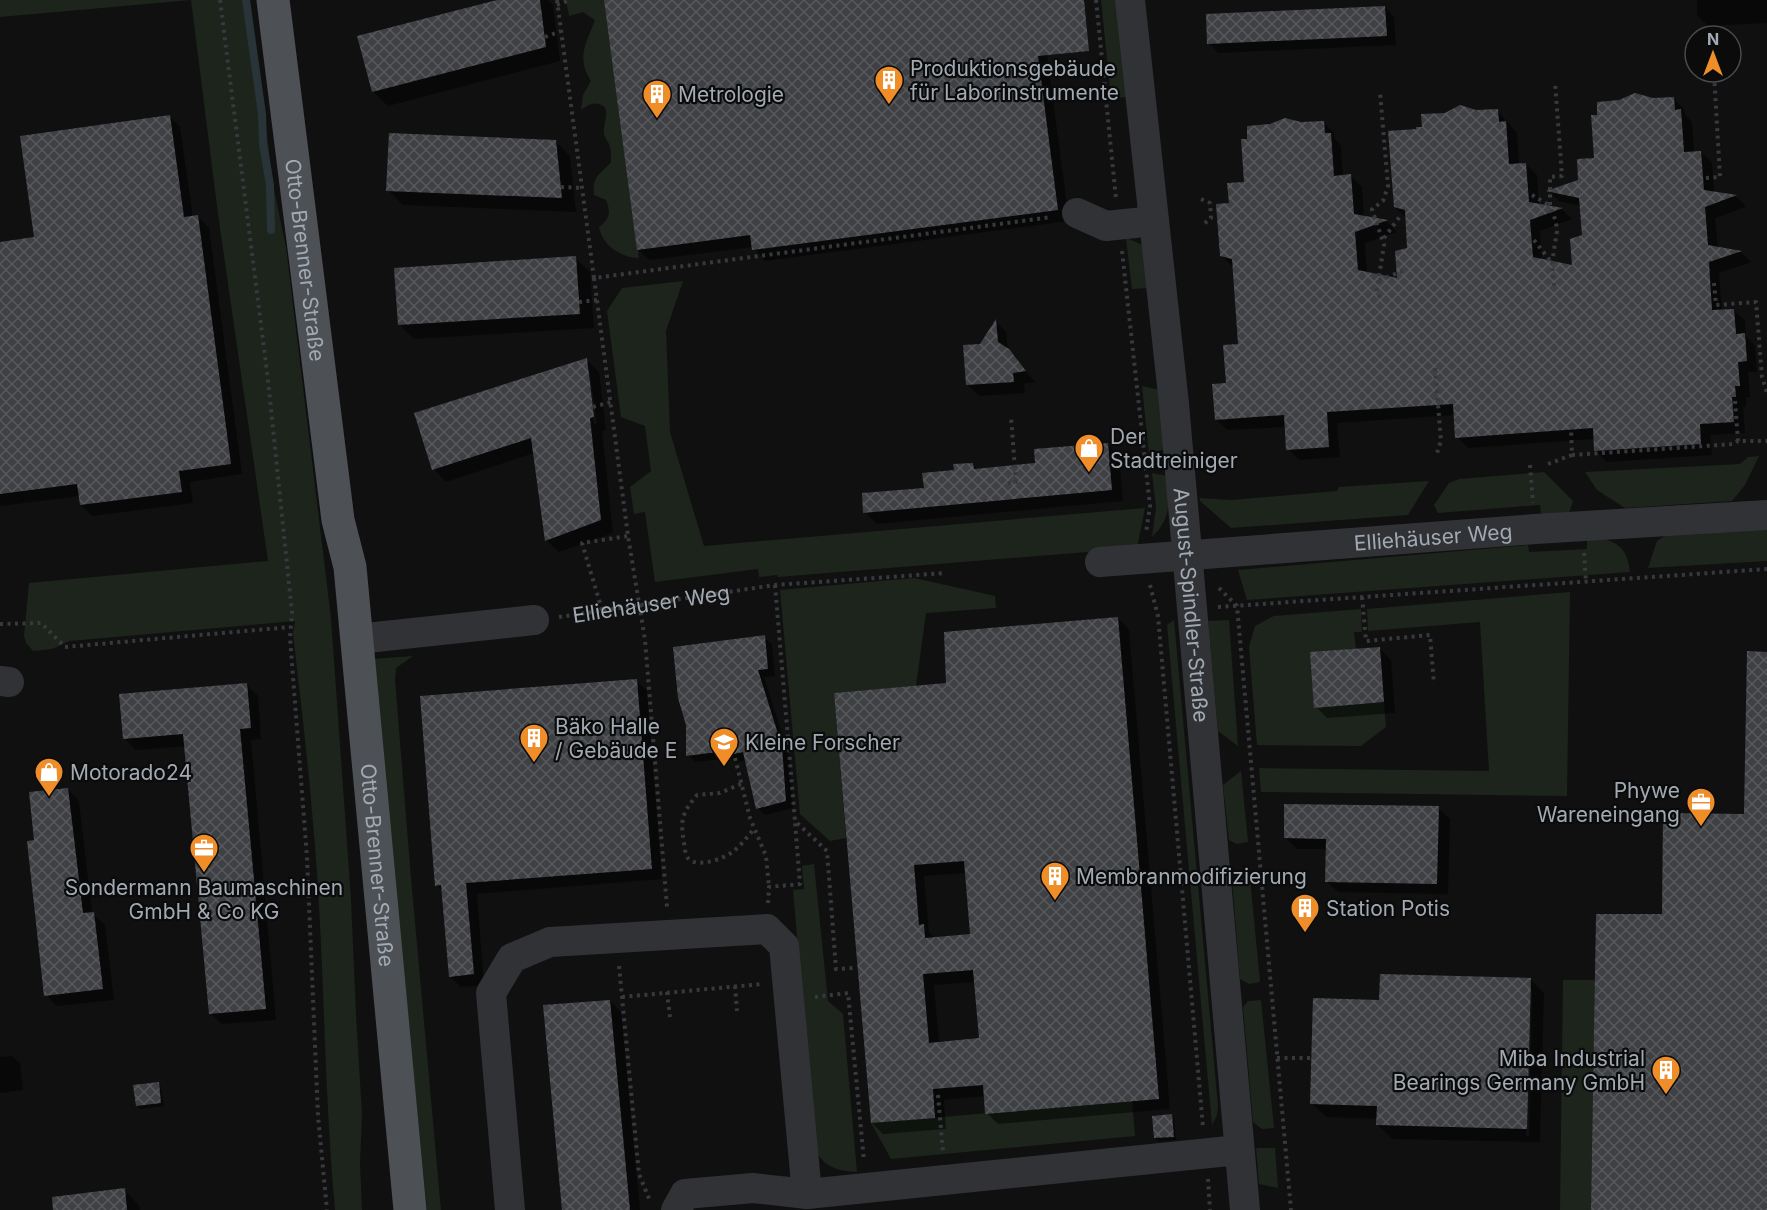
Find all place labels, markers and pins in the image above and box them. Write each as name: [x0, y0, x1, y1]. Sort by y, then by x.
place label: Produktionsgebäude für Laborinstrumente: [910, 56, 1119, 105]
building icon: Produktionsgebäude für Laborinstrumente: [873, 64, 905, 106]
building icon: Metrologie: [641, 78, 673, 120]
place label: Metrologie: [678, 82, 784, 107]
place label: Der Stadtreiniger: [1110, 424, 1238, 473]
shop icon: Der Stadtreiniger: [1073, 432, 1105, 474]
place label: Bäko Halle / Gebäude E: [555, 714, 677, 763]
building icon: Bäko Halle / Gebäude E: [518, 722, 550, 764]
school or university icon: Kleine Forscher: [708, 726, 740, 768]
place label: Kleine Forscher: [745, 730, 900, 755]
shop icon: Motorado24: [33, 756, 65, 798]
place label: Motorado24: [70, 760, 192, 785]
place label: Phywe Wareneingang: [1537, 778, 1680, 827]
office icon: Phywe Wareneingang: [1685, 786, 1717, 828]
office icon: Sondermann Baumaschinen GmbH & Co KG: [188, 832, 220, 874]
building icon: Membranmodifizierung: [1039, 860, 1071, 902]
place label: Membranmodifizierung: [1076, 864, 1307, 889]
place label: Sondermann Baumaschinen GmbH & Co KG: [65, 875, 343, 924]
building icon: Station Potis: [1289, 892, 1321, 934]
place label: Station Potis: [1326, 896, 1450, 921]
place label: Miba Industrial Bearings Germany GmbH: [1393, 1046, 1645, 1095]
building icon: Miba Industrial Bearings Germany GmbH: [1650, 1054, 1682, 1096]

